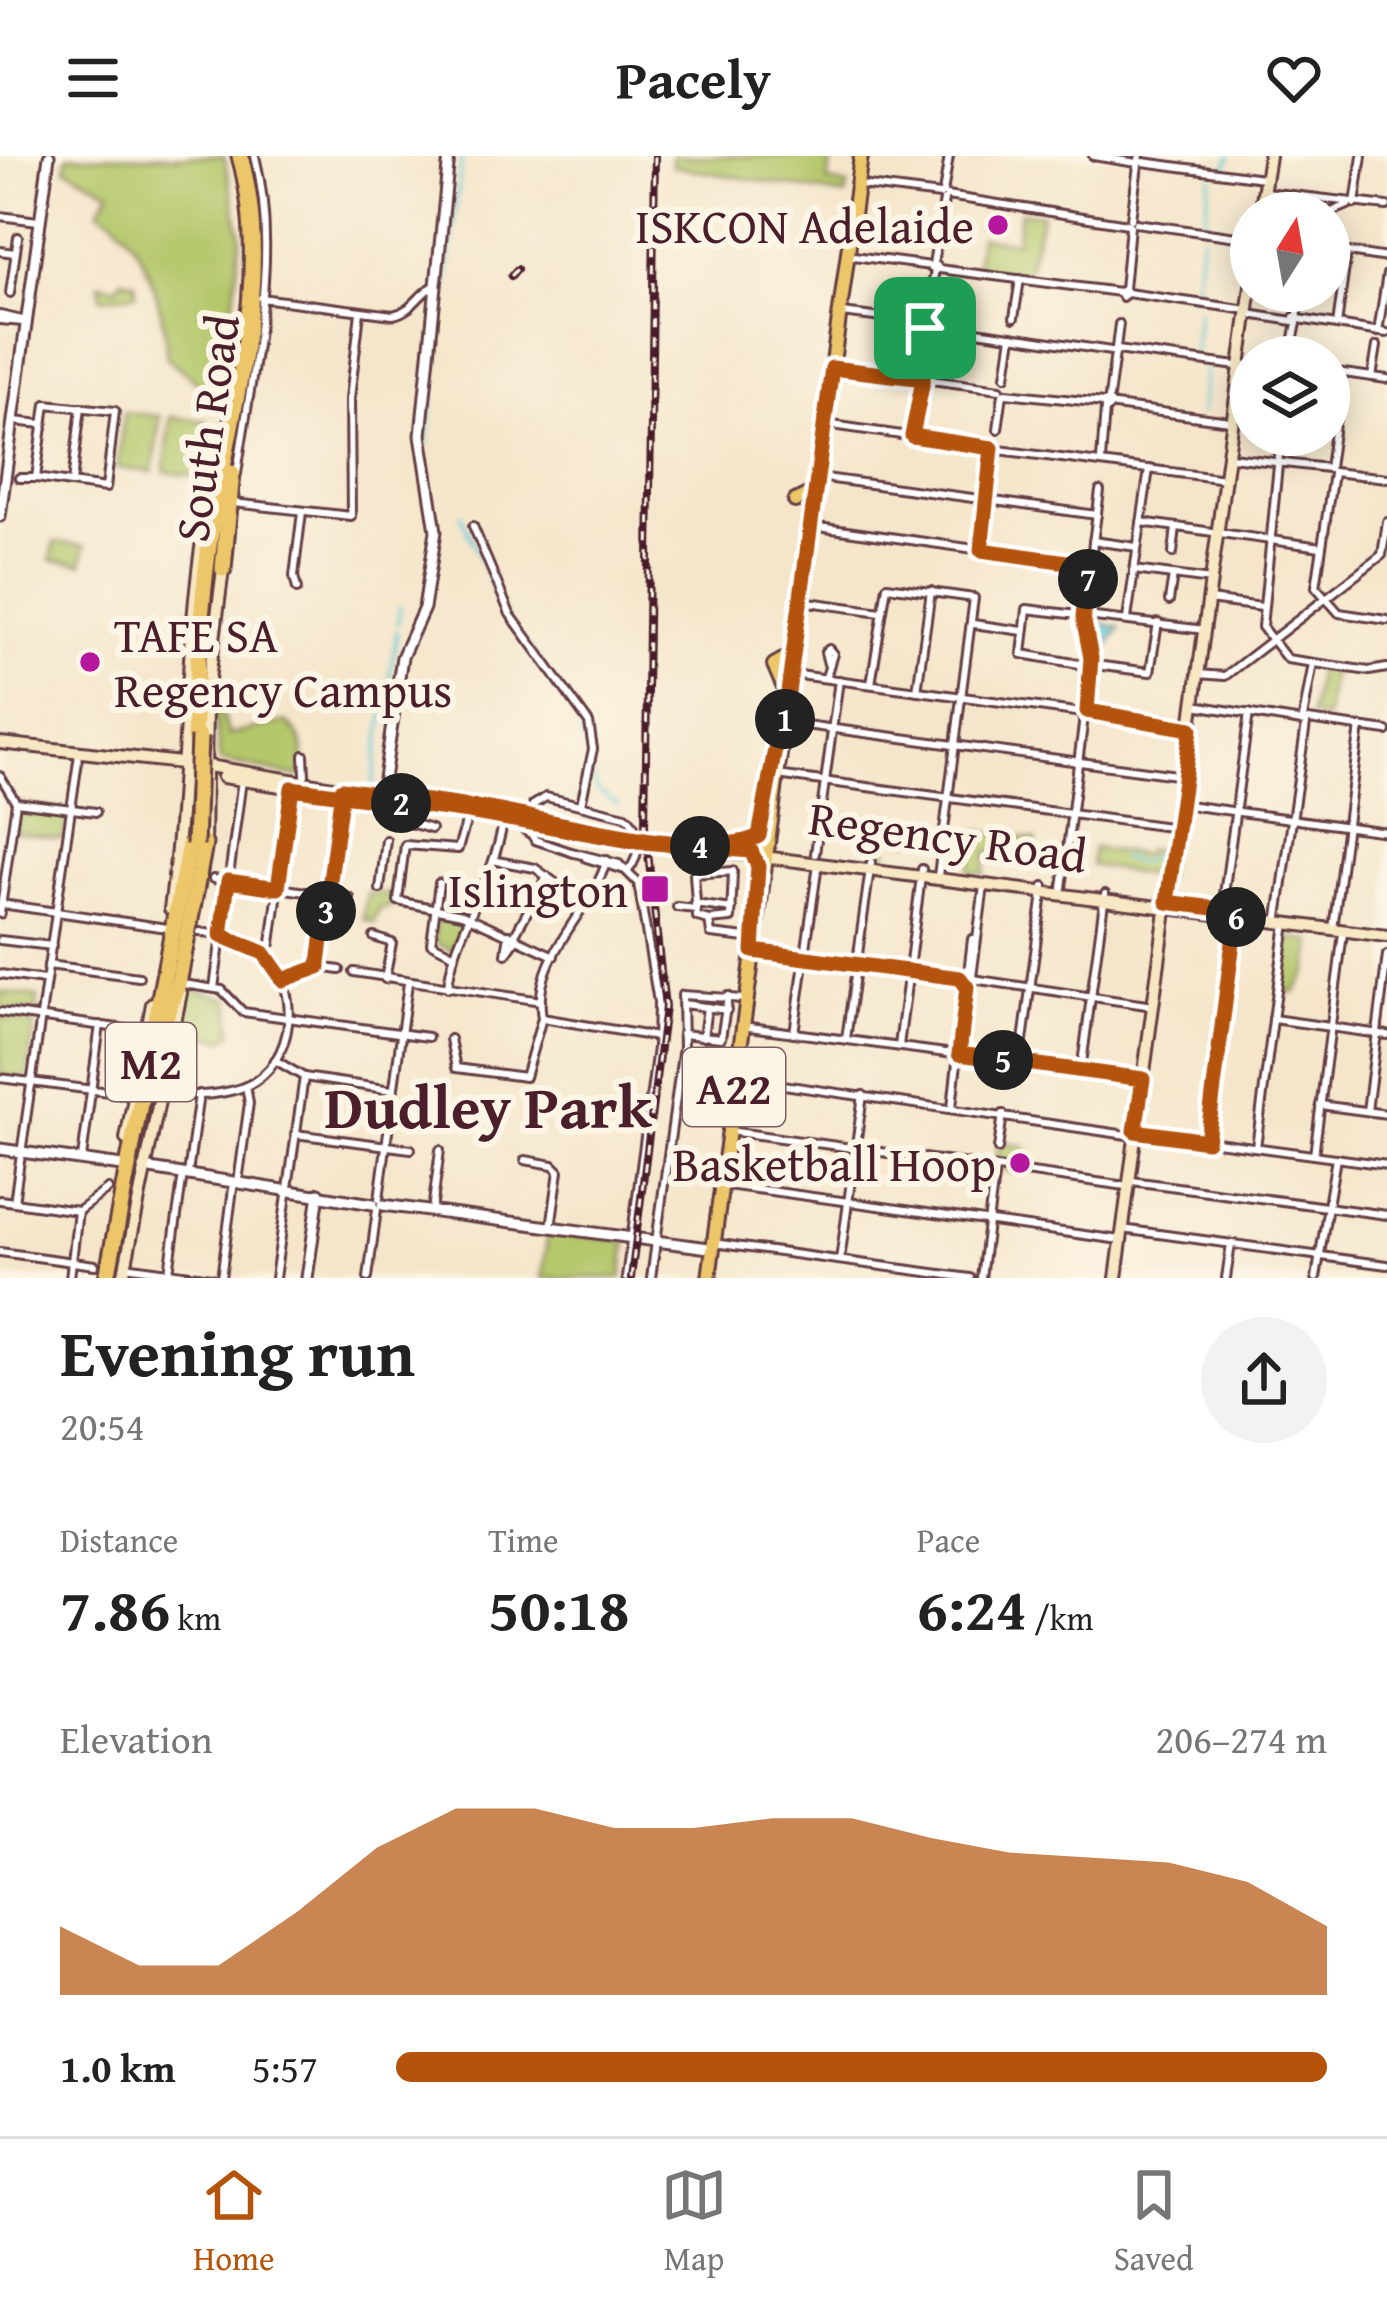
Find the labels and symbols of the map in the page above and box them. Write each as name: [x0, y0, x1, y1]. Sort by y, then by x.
place label: ISKCON Adelaide: [635, 190, 974, 261]
north arrow: [1230, 192, 1350, 312]
marker: ISKCON Adelaide: [985, 212, 1011, 238]
pin: [874, 277, 976, 379]
street label: South Road: [155, 309, 257, 546]
pin: 7: [1058, 549, 1118, 609]
place label: TAFE SA Regency Campus: [114, 599, 452, 725]
marker: TAFE SA Regency Campus: [77, 649, 103, 675]
pin: 1: [755, 689, 815, 749]
pin: 2: [371, 773, 431, 833]
street label: Regency Road: [805, 781, 1092, 891]
pin: 4: [670, 816, 730, 876]
place label: Islington: [448, 854, 628, 925]
marker: Islington: [639, 873, 671, 905]
pin: 3: [296, 881, 356, 941]
pin: 6: [1206, 887, 1266, 947]
road number: M2: [106, 1023, 196, 1101]
pin: 5: [973, 1030, 1033, 1090]
road number: A22: [683, 1048, 785, 1126]
district label: Dudley Park: [324, 1062, 653, 1150]
place label: Basketball Hoop: [672, 1128, 996, 1199]
marker: Basketball Hoop: [1007, 1150, 1033, 1176]

